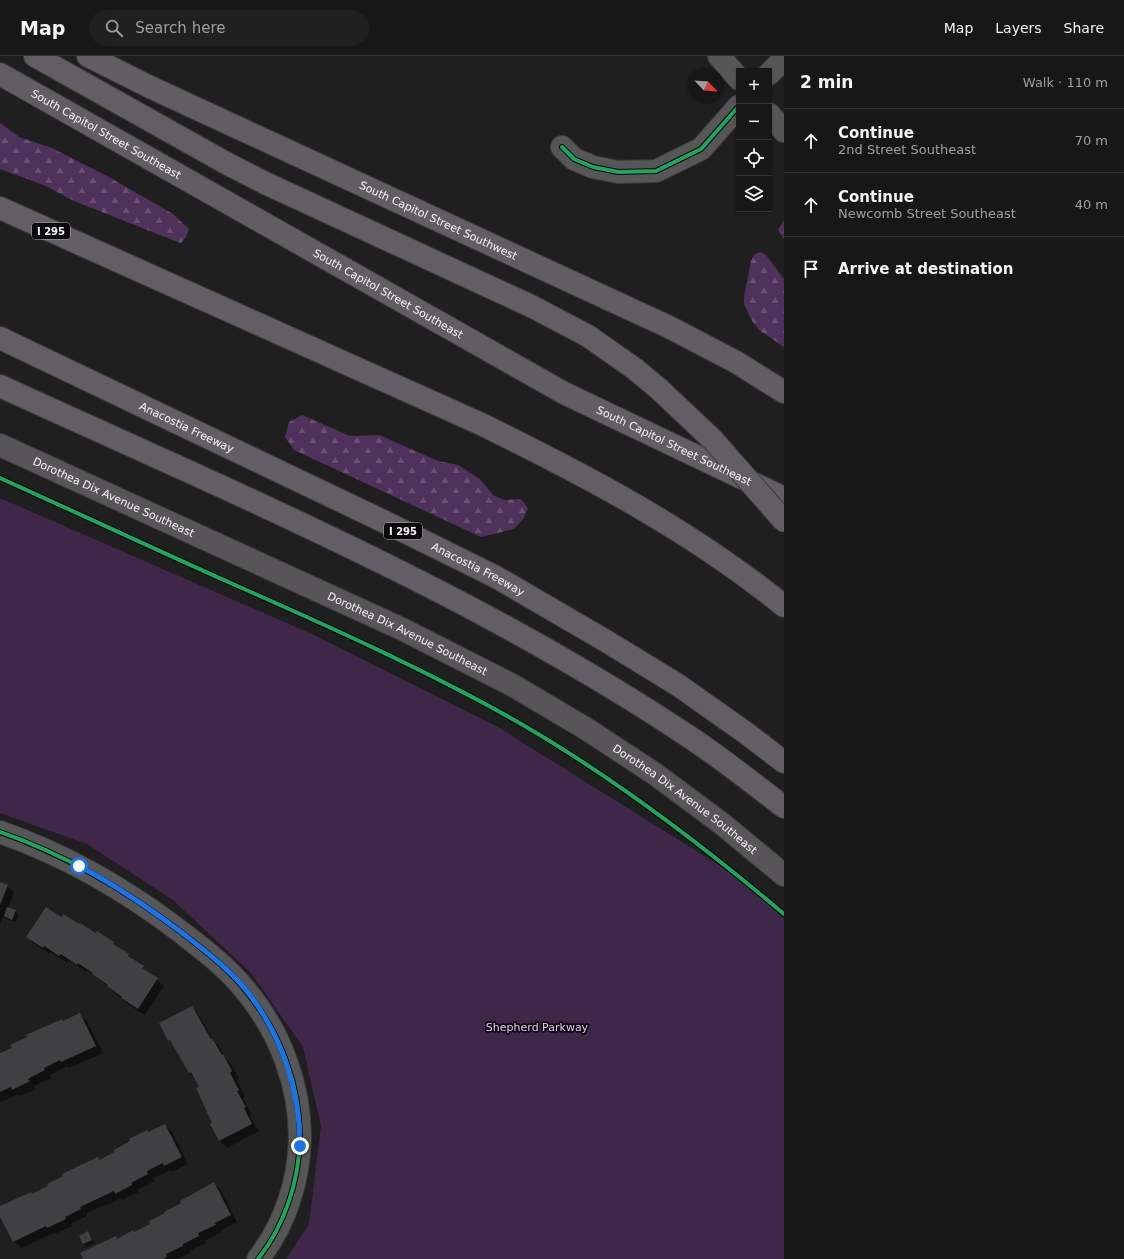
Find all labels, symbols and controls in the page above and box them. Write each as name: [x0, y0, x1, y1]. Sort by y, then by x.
search box: [89, 10, 369, 46]
text: Map: [20, 17, 65, 39]
icon: search: [103, 17, 125, 39]
text: Search here: [135, 19, 225, 37]
text: Map: [944, 20, 973, 36]
text: Layers: [995, 20, 1042, 36]
text: Share: [1064, 20, 1104, 36]
north arrow: [688, 68, 724, 104]
map controls: [736, 68, 772, 212]
button: +: [736, 68, 772, 104]
text: 2 min: [800, 72, 853, 92]
text: Walk · 110 m: [1023, 75, 1108, 90]
street label: South Capitol Street Southeast: [29, 87, 184, 182]
button: −: [736, 104, 772, 140]
text: Continue: [838, 124, 914, 142]
icon: ahead: [800, 130, 822, 152]
text: 70 m: [1075, 133, 1108, 148]
button: locate: [736, 140, 772, 176]
text: 2nd Street Southeast: [838, 142, 976, 157]
button: layers: [736, 176, 772, 212]
street label: South Capitol Street Southwest: [357, 178, 520, 263]
text: Continue: [838, 188, 914, 206]
icon: ahead: [800, 194, 822, 216]
text: 40 m: [1075, 197, 1108, 212]
text: Newcomb Street Southeast: [838, 206, 1016, 221]
road number: I 295: [32, 223, 70, 239]
street label: South Capitol Street Southeast: [311, 246, 466, 341]
icon: arrive: [800, 258, 822, 280]
text: Arrive at destination: [838, 260, 1013, 278]
street label: Anacostia Freeway: [137, 399, 237, 456]
street label: South Capitol Street Southeast: [595, 403, 754, 488]
street label: Dorothea Dix Avenue Southeast: [31, 454, 197, 540]
road number: I 295: [384, 523, 422, 539]
street label: Anacostia Freeway: [429, 540, 527, 599]
street label: Dorothea Dix Avenue Southeast: [325, 589, 490, 678]
street label: Dorothea Dix Avenue Southeast: [610, 742, 760, 857]
route start: [70, 857, 88, 875]
park label: Shepherd Parkway: [486, 1021, 589, 1034]
route end: [291, 1137, 309, 1155]

